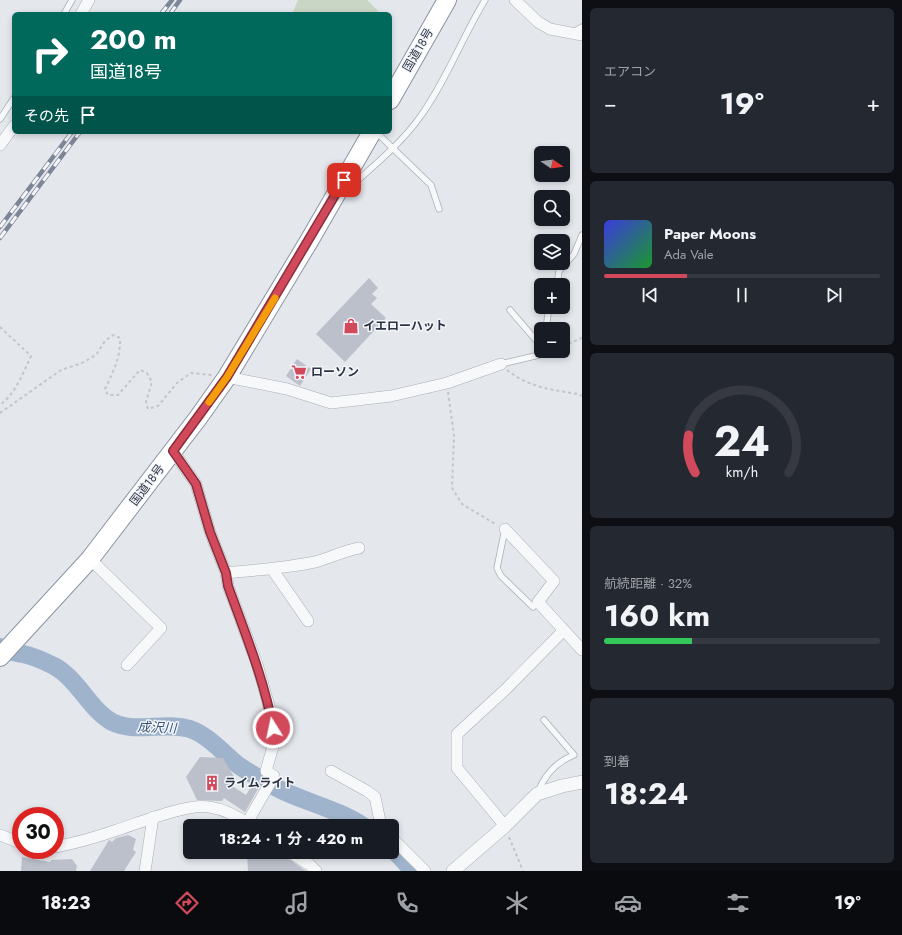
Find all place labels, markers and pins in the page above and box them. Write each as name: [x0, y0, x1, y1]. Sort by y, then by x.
pin: [327, 163, 361, 197]
shop icon: イエローハット: [342, 317, 360, 335]
place label: イエローハット: [363, 317, 447, 335]
supermarket icon: ローソン: [290, 363, 308, 381]
place label: ローソン: [311, 363, 359, 381]
building icon: ライムライト: [203, 774, 221, 792]
place label: ライムライト: [224, 774, 295, 792]

